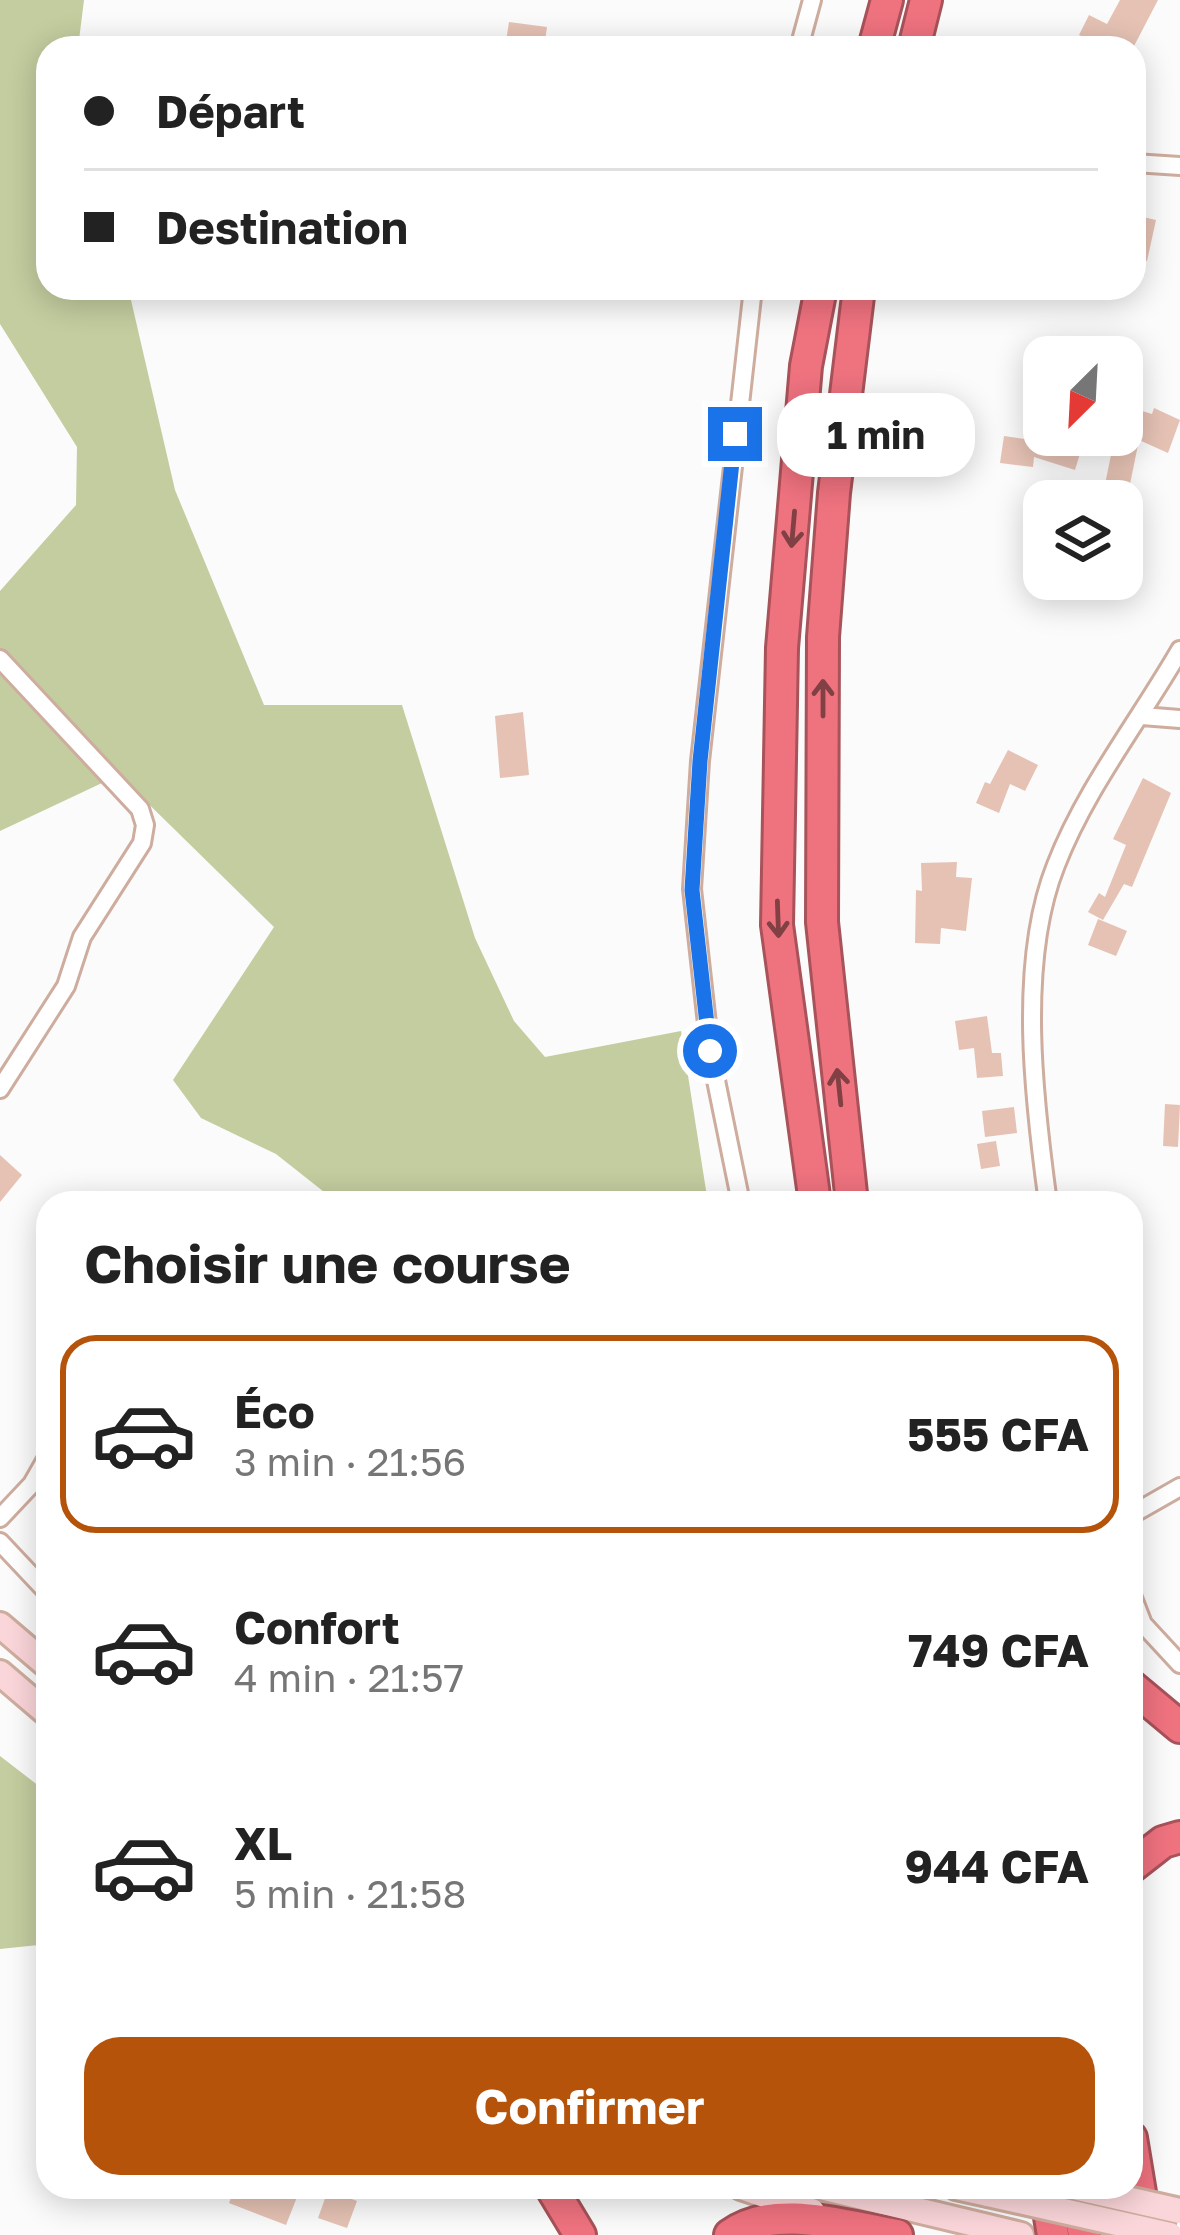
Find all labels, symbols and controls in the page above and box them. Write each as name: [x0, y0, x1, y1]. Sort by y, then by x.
text: Départ: [156, 84, 305, 138]
text: Destination: [156, 200, 408, 254]
north arrow: [1023, 336, 1143, 456]
map controls: [1023, 336, 1143, 600]
callout: 1 min: [777, 392, 975, 476]
route end: [708, 407, 762, 461]
text: 1 min: [827, 411, 925, 458]
button: layers: [1023, 480, 1143, 600]
one-way arrow: [781, 509, 804, 548]
one-way arrow: [812, 679, 834, 718]
one-way arrow: [767, 898, 790, 937]
route start: [683, 1024, 737, 1078]
one-way arrow: [828, 1068, 850, 1107]
text: Choisir une course: [84, 1230, 571, 1295]
icon: car: [90, 1380, 198, 1488]
text: Éco: [234, 1384, 315, 1438]
text: 555 CFA: [907, 1407, 1089, 1461]
text: 3 min · 21:56: [234, 1438, 466, 1485]
icon: car: [90, 1596, 198, 1704]
text: Confort: [234, 1600, 400, 1654]
text: 749 CFA: [908, 1623, 1089, 1677]
text: 4 min · 21:57: [234, 1654, 464, 1701]
icon: car: [90, 1812, 198, 1920]
text: XL: [234, 1816, 292, 1870]
text: 944 CFA: [904, 1839, 1089, 1893]
text: 5 min · 21:58: [234, 1870, 466, 1917]
button: Confirmer: [84, 2037, 1095, 2175]

